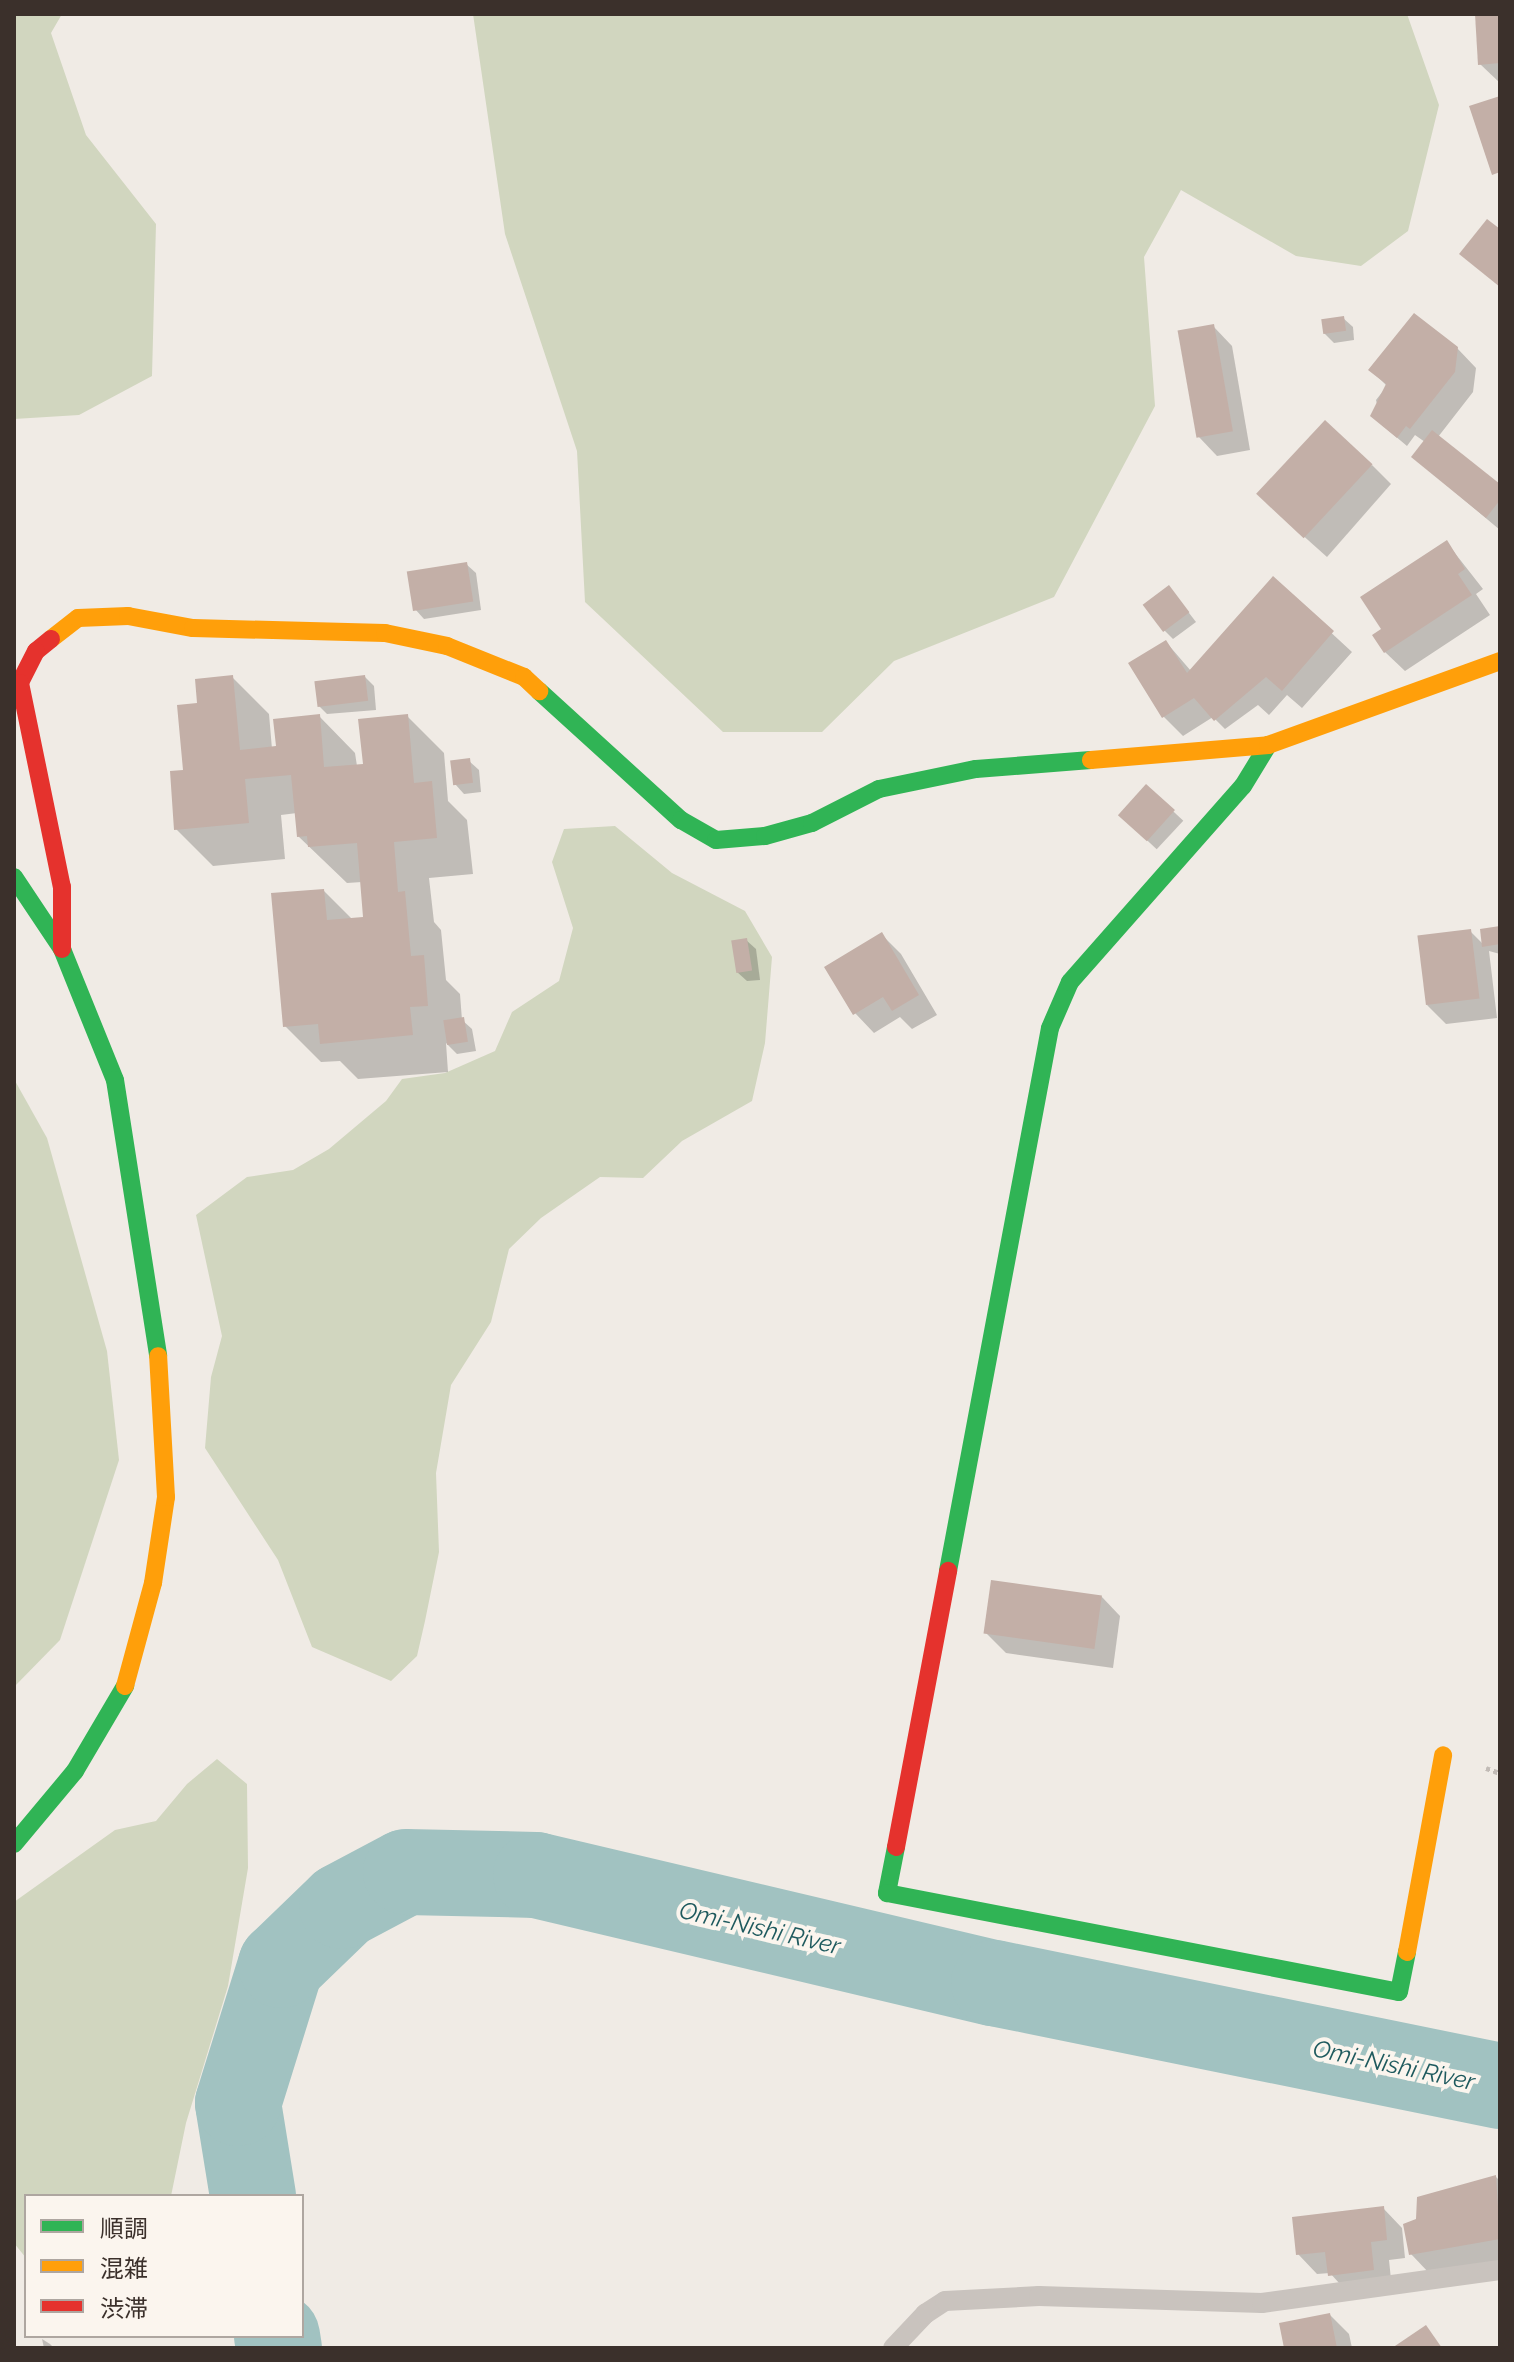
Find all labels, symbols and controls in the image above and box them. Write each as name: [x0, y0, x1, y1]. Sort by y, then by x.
water label: Omi-Nishi River: [677, 1895, 843, 1961]
water label: Omi-Nishi River: [1311, 2034, 1477, 2096]
legend: [24, 2194, 304, 2338]
text: 順調: [100, 2214, 148, 2243]
text: 混雑: [100, 2254, 148, 2283]
text: 渋滞: [100, 2294, 148, 2323]

